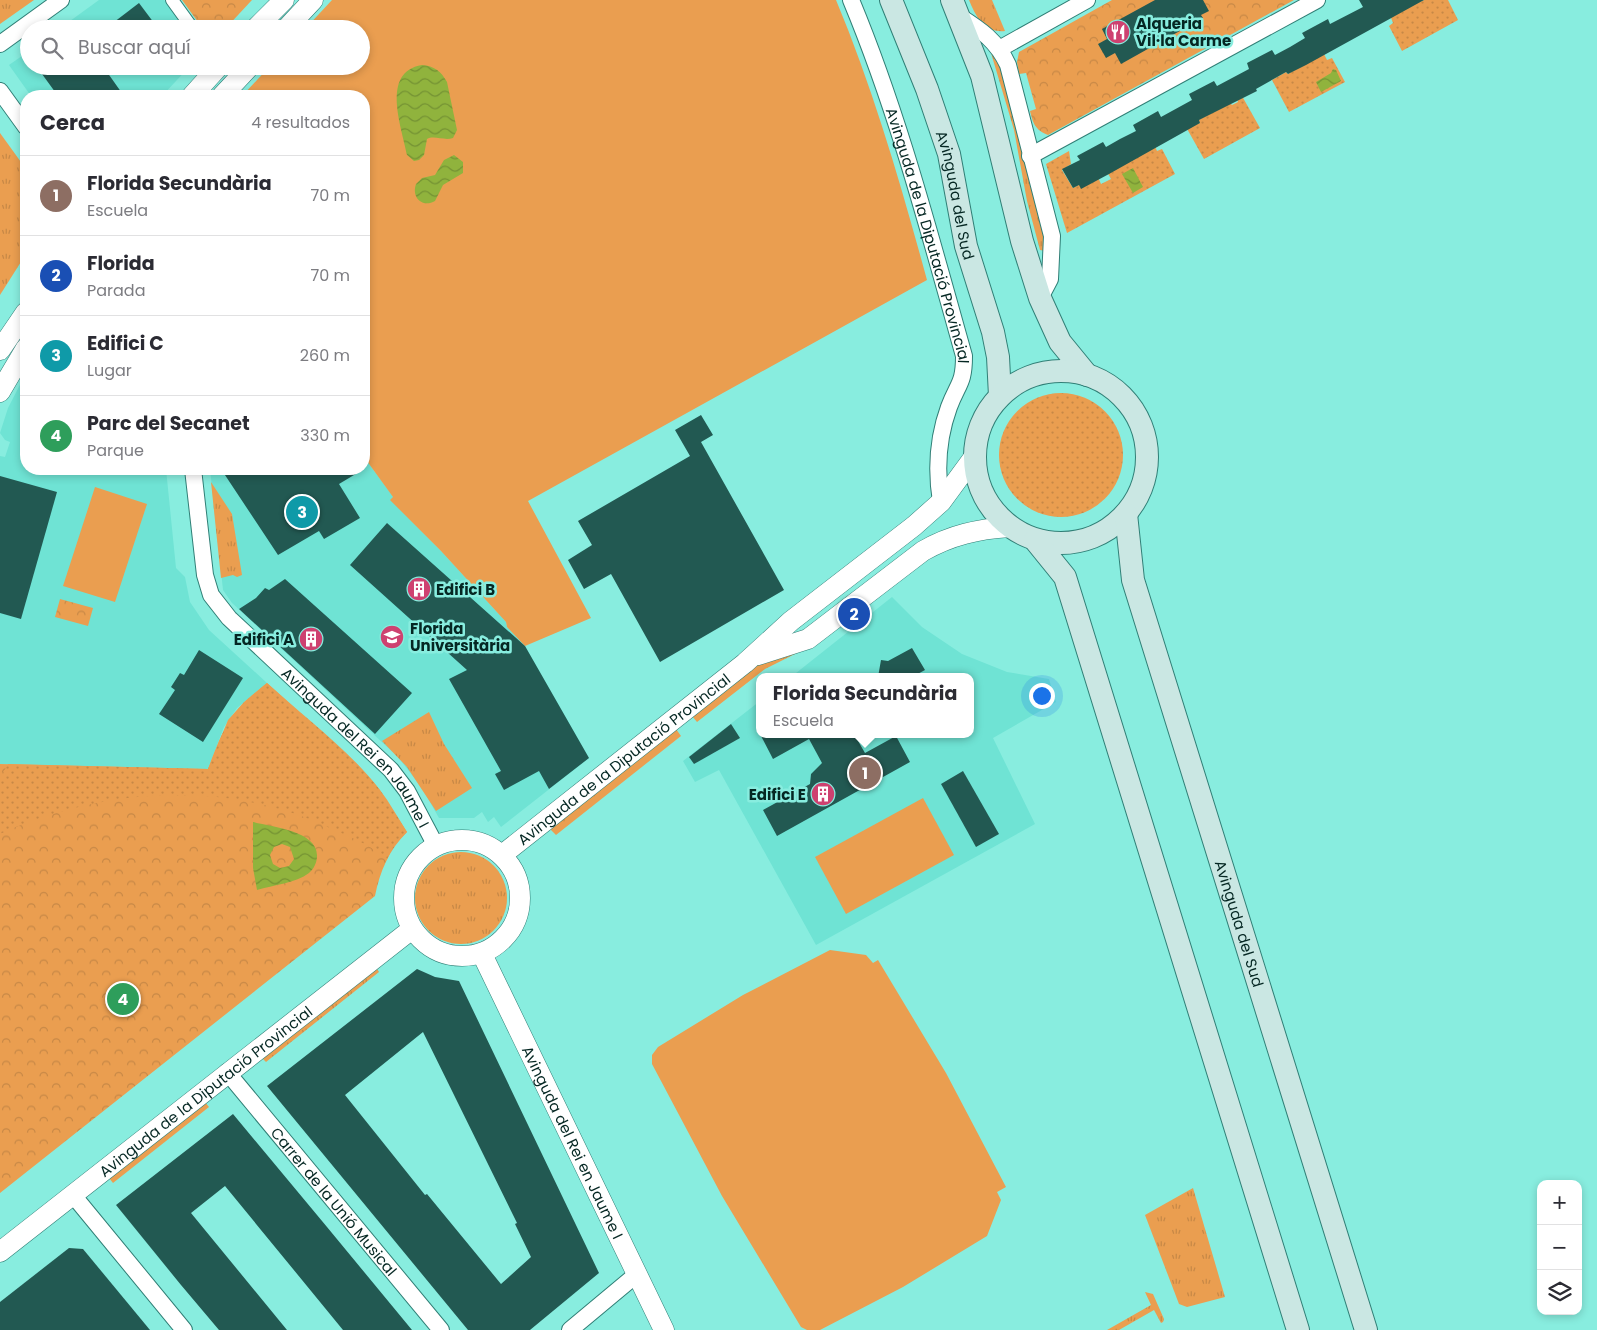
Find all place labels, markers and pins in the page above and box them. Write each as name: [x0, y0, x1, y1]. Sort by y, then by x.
place label: Alqueria Vil·la Carme: [1136, 13, 1231, 51]
restaurant icon: Alqueria Vil·la Carme: [1105, 19, 1131, 45]
pin: 3: [286, 493, 318, 531]
building icon: Edifici B: [406, 576, 432, 602]
place label: Edifici B: [436, 579, 495, 600]
pin: 2: [838, 595, 870, 633]
place label: Florida Universitària: [410, 618, 510, 656]
school or university icon: Florida Universitària: [379, 624, 405, 650]
building icon: Edifici A: [298, 626, 324, 652]
place label: Edifici A: [234, 629, 294, 650]
pin: 1: [849, 754, 881, 792]
building icon: Edifici E: [810, 781, 836, 807]
place label: Edifici E: [749, 784, 806, 805]
pin: 4: [107, 980, 139, 1018]

